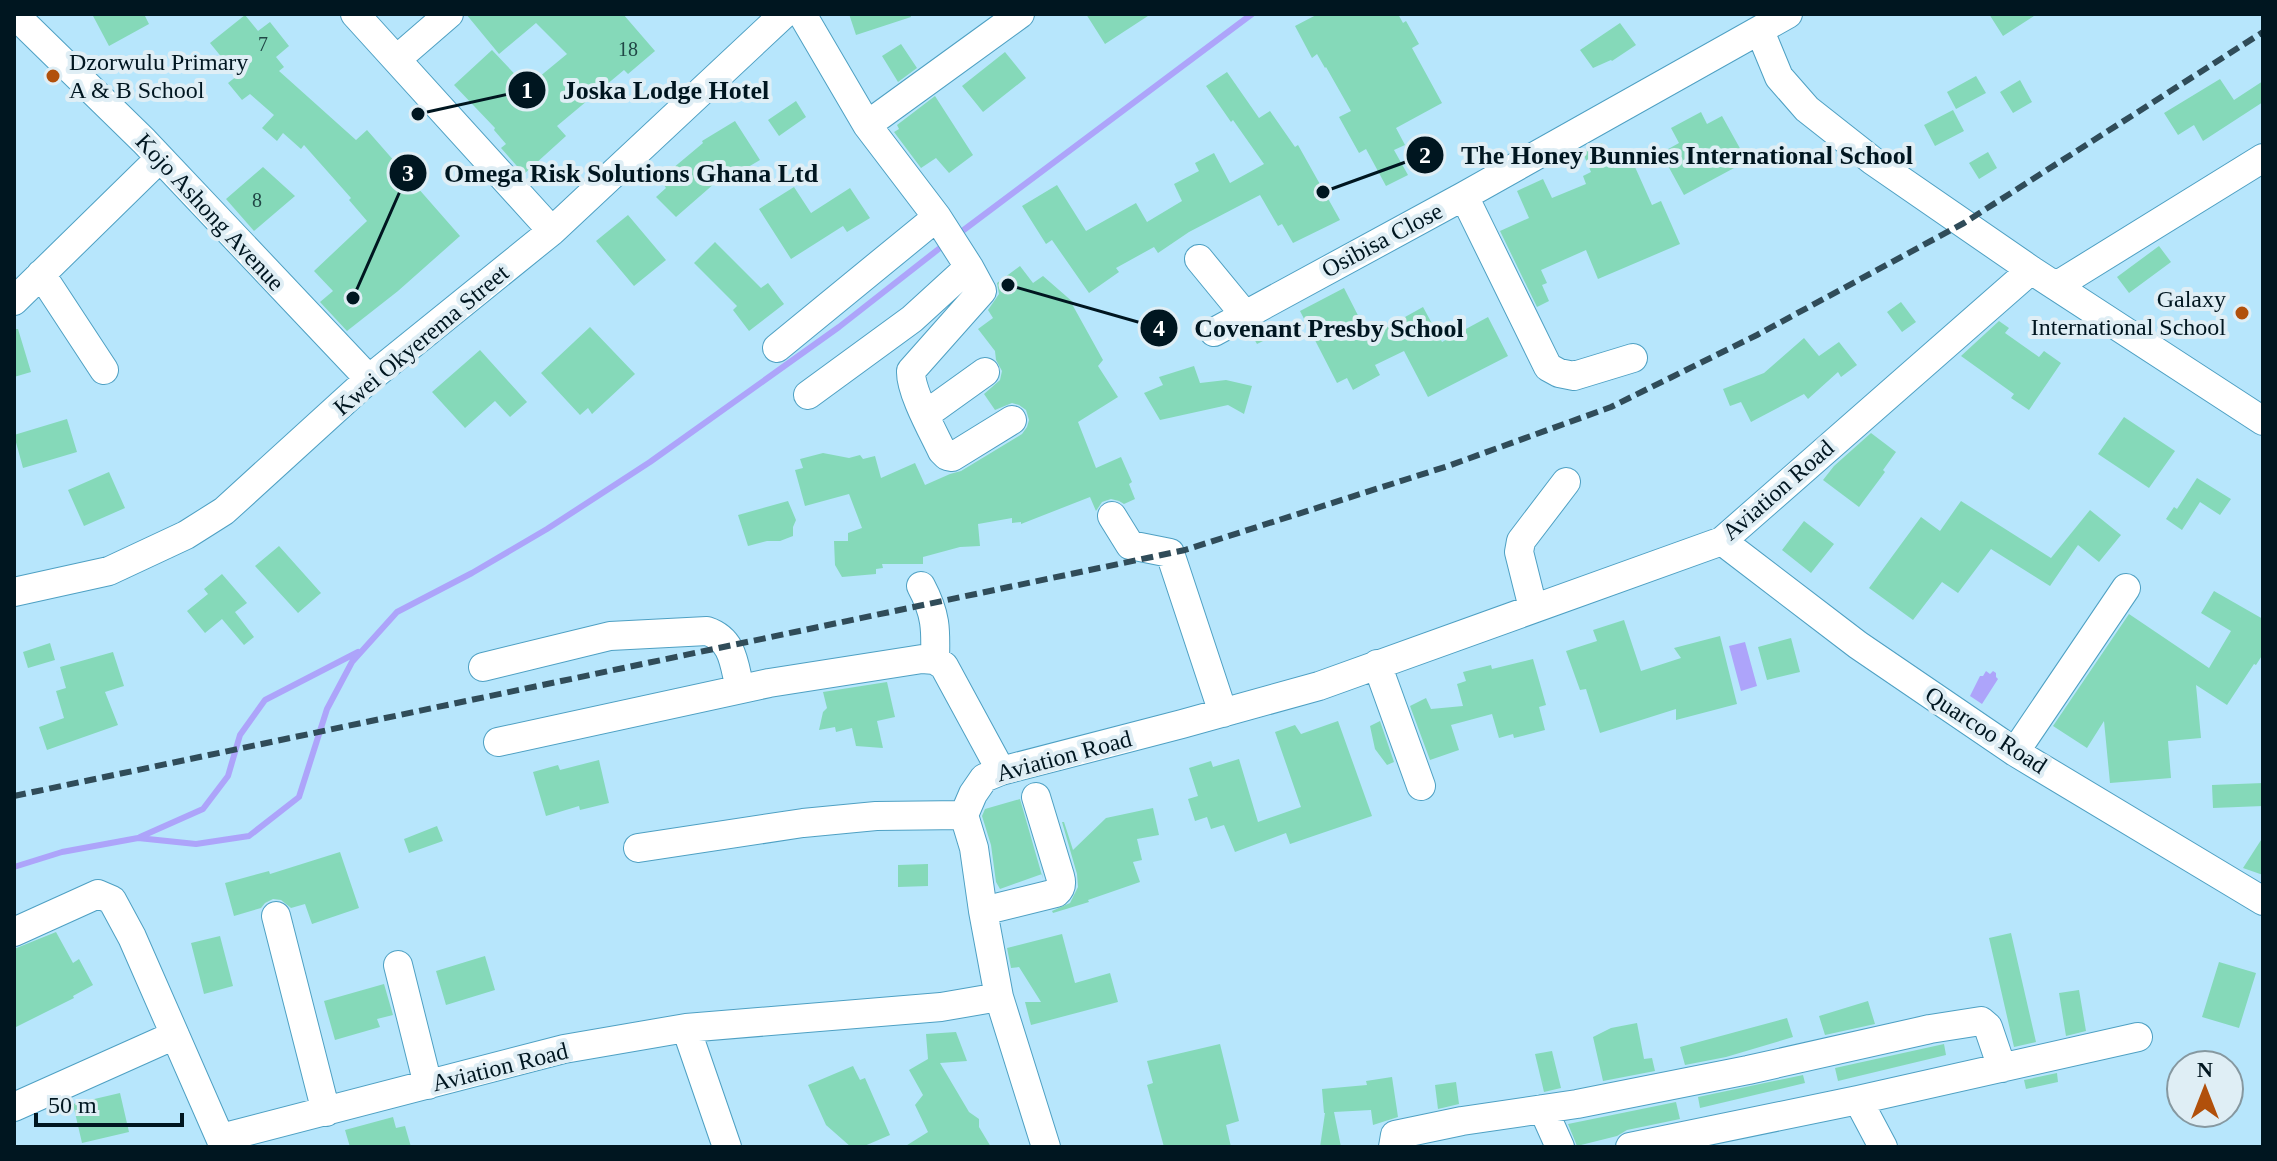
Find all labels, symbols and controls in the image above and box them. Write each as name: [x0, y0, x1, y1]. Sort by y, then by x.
house number: 7: [258, 33, 268, 55]
house number: 18: [618, 38, 638, 60]
place label: Dzorwulu Primary A & B School: [69, 49, 248, 103]
callout: Joska Lodge Hotel: [507, 65, 785, 115]
marker: Dzorwulu Primary A & B School: [44, 67, 62, 85]
text: Joska Lodge Hotel: [563, 76, 769, 105]
text: 1: [521, 77, 533, 103]
street label: Kojo Ashong Avenue: [131, 128, 289, 296]
callout: The Honey Bunnies International School: [1405, 130, 1929, 180]
text: The Honey Bunnies International School: [1461, 141, 1913, 170]
text: 2: [1419, 142, 1431, 168]
callout: Omega Risk Solutions Ghana Ltd: [388, 148, 834, 198]
text: Omega Risk Solutions Ghana Ltd: [444, 159, 819, 188]
text: 3: [402, 160, 414, 186]
house number: 8: [252, 189, 262, 211]
street label: Osibisa Close: [1317, 197, 1447, 283]
street label: Kwei Okyerema Street: [328, 259, 514, 421]
place label: Galaxy International School: [2031, 286, 2226, 340]
callout: Covenant Presby School: [1139, 303, 1480, 353]
marker: Galaxy International School: [2233, 304, 2251, 322]
text: Covenant Presby School: [1194, 314, 1464, 343]
text: 4: [1153, 315, 1165, 341]
street label: Aviation Road: [1717, 435, 1839, 545]
street label: Quarcoo Road: [1921, 681, 2051, 779]
street label: Aviation Road: [994, 725, 1134, 787]
street label: Aviation Road: [429, 1038, 571, 1096]
north arrow: [2165, 1049, 2245, 1129]
text: N: [2197, 1057, 2213, 1082]
scale bar: [36, 1077, 182, 1127]
text: 50 m: [48, 1092, 97, 1118]

